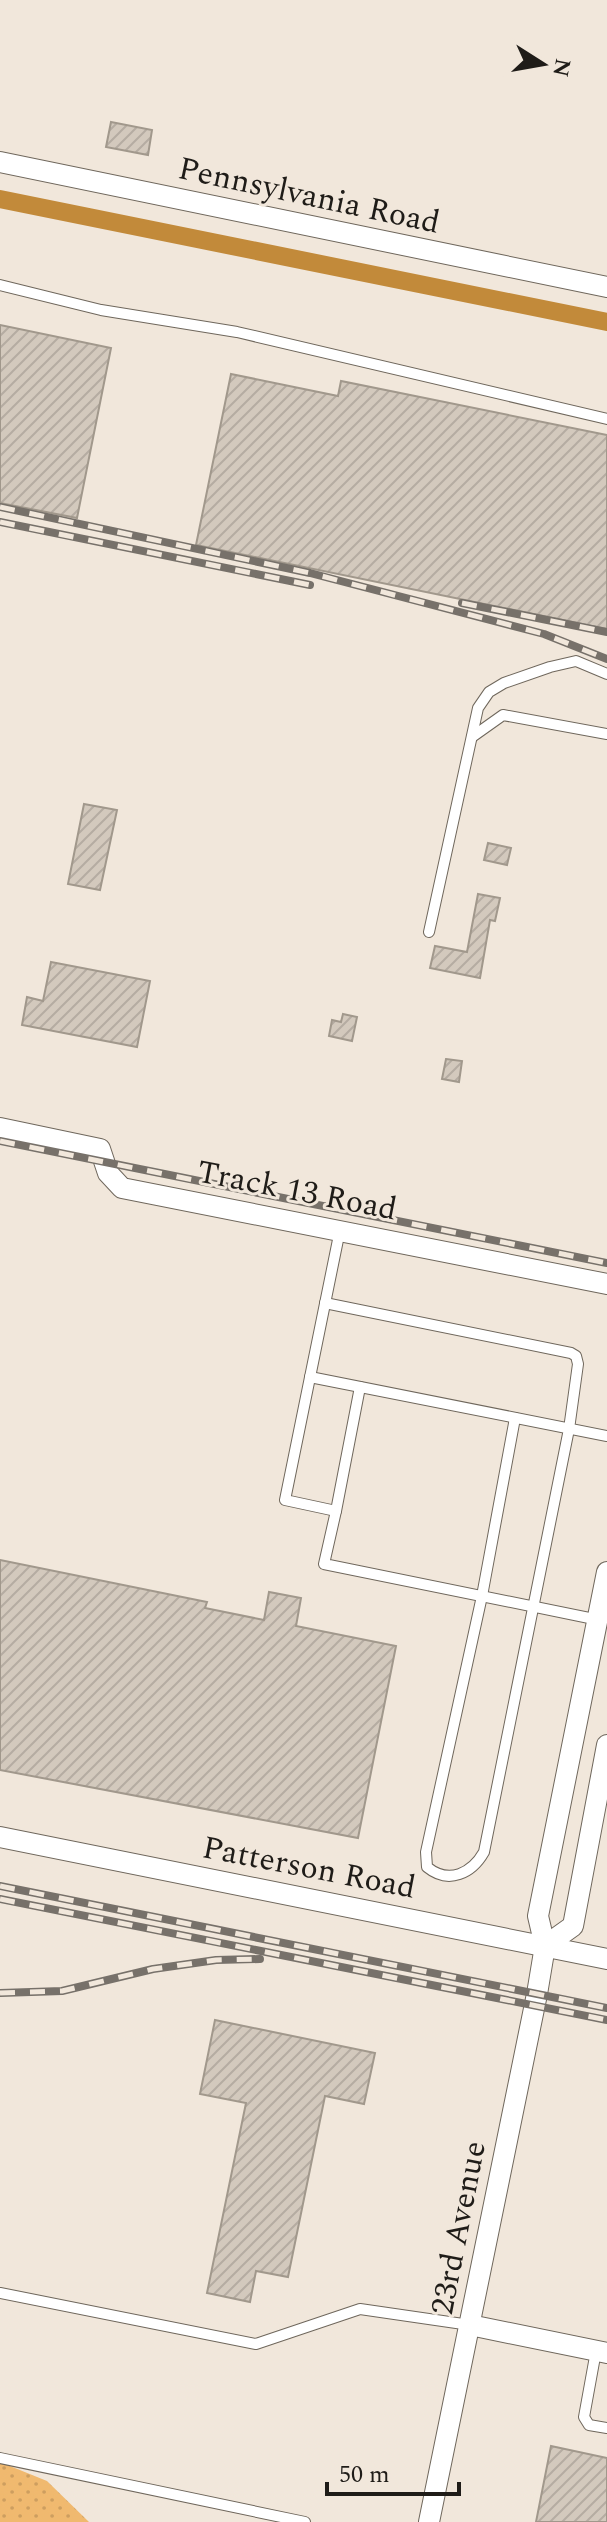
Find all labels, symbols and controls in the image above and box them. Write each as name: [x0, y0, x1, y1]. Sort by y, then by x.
north arrow: [503, 24, 583, 104]
text: N: [543, 56, 579, 80]
street label: Pennsylvania Road: [174, 144, 444, 248]
street label: Track 13 Road: [193, 1148, 401, 1234]
street label: Patterson Road: [198, 1823, 420, 1913]
street label: 23rd Avenue: [418, 2137, 500, 2319]
scale bar: [327, 2446, 459, 2496]
text: 50 m: [339, 2457, 390, 2493]

